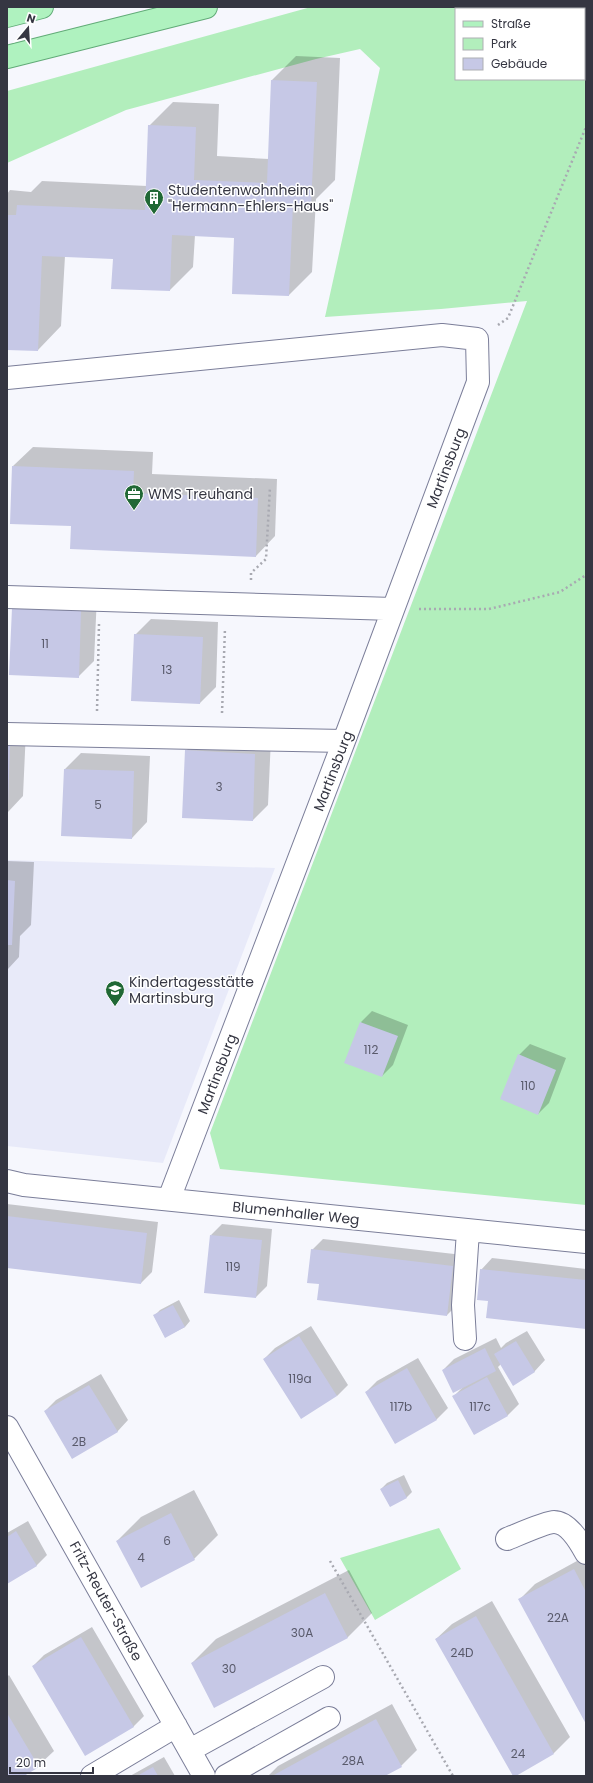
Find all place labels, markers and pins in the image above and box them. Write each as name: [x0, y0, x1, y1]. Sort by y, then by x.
place label: Studentenwohnheim "Hermann-Ehlers-Haus": [168, 180, 333, 216]
building icon: Studentenwohnheim "Hermann-Ehlers-Haus": [143, 187, 165, 215]
office icon: WMS Treuhand: [123, 483, 145, 511]
place label: WMS Treuhand: [148, 484, 253, 504]
place label: Kindertagesstätte Martinsburg: [129, 972, 254, 1008]
school or university icon: Kindertagesstätte Martinsburg: [104, 979, 126, 1007]

